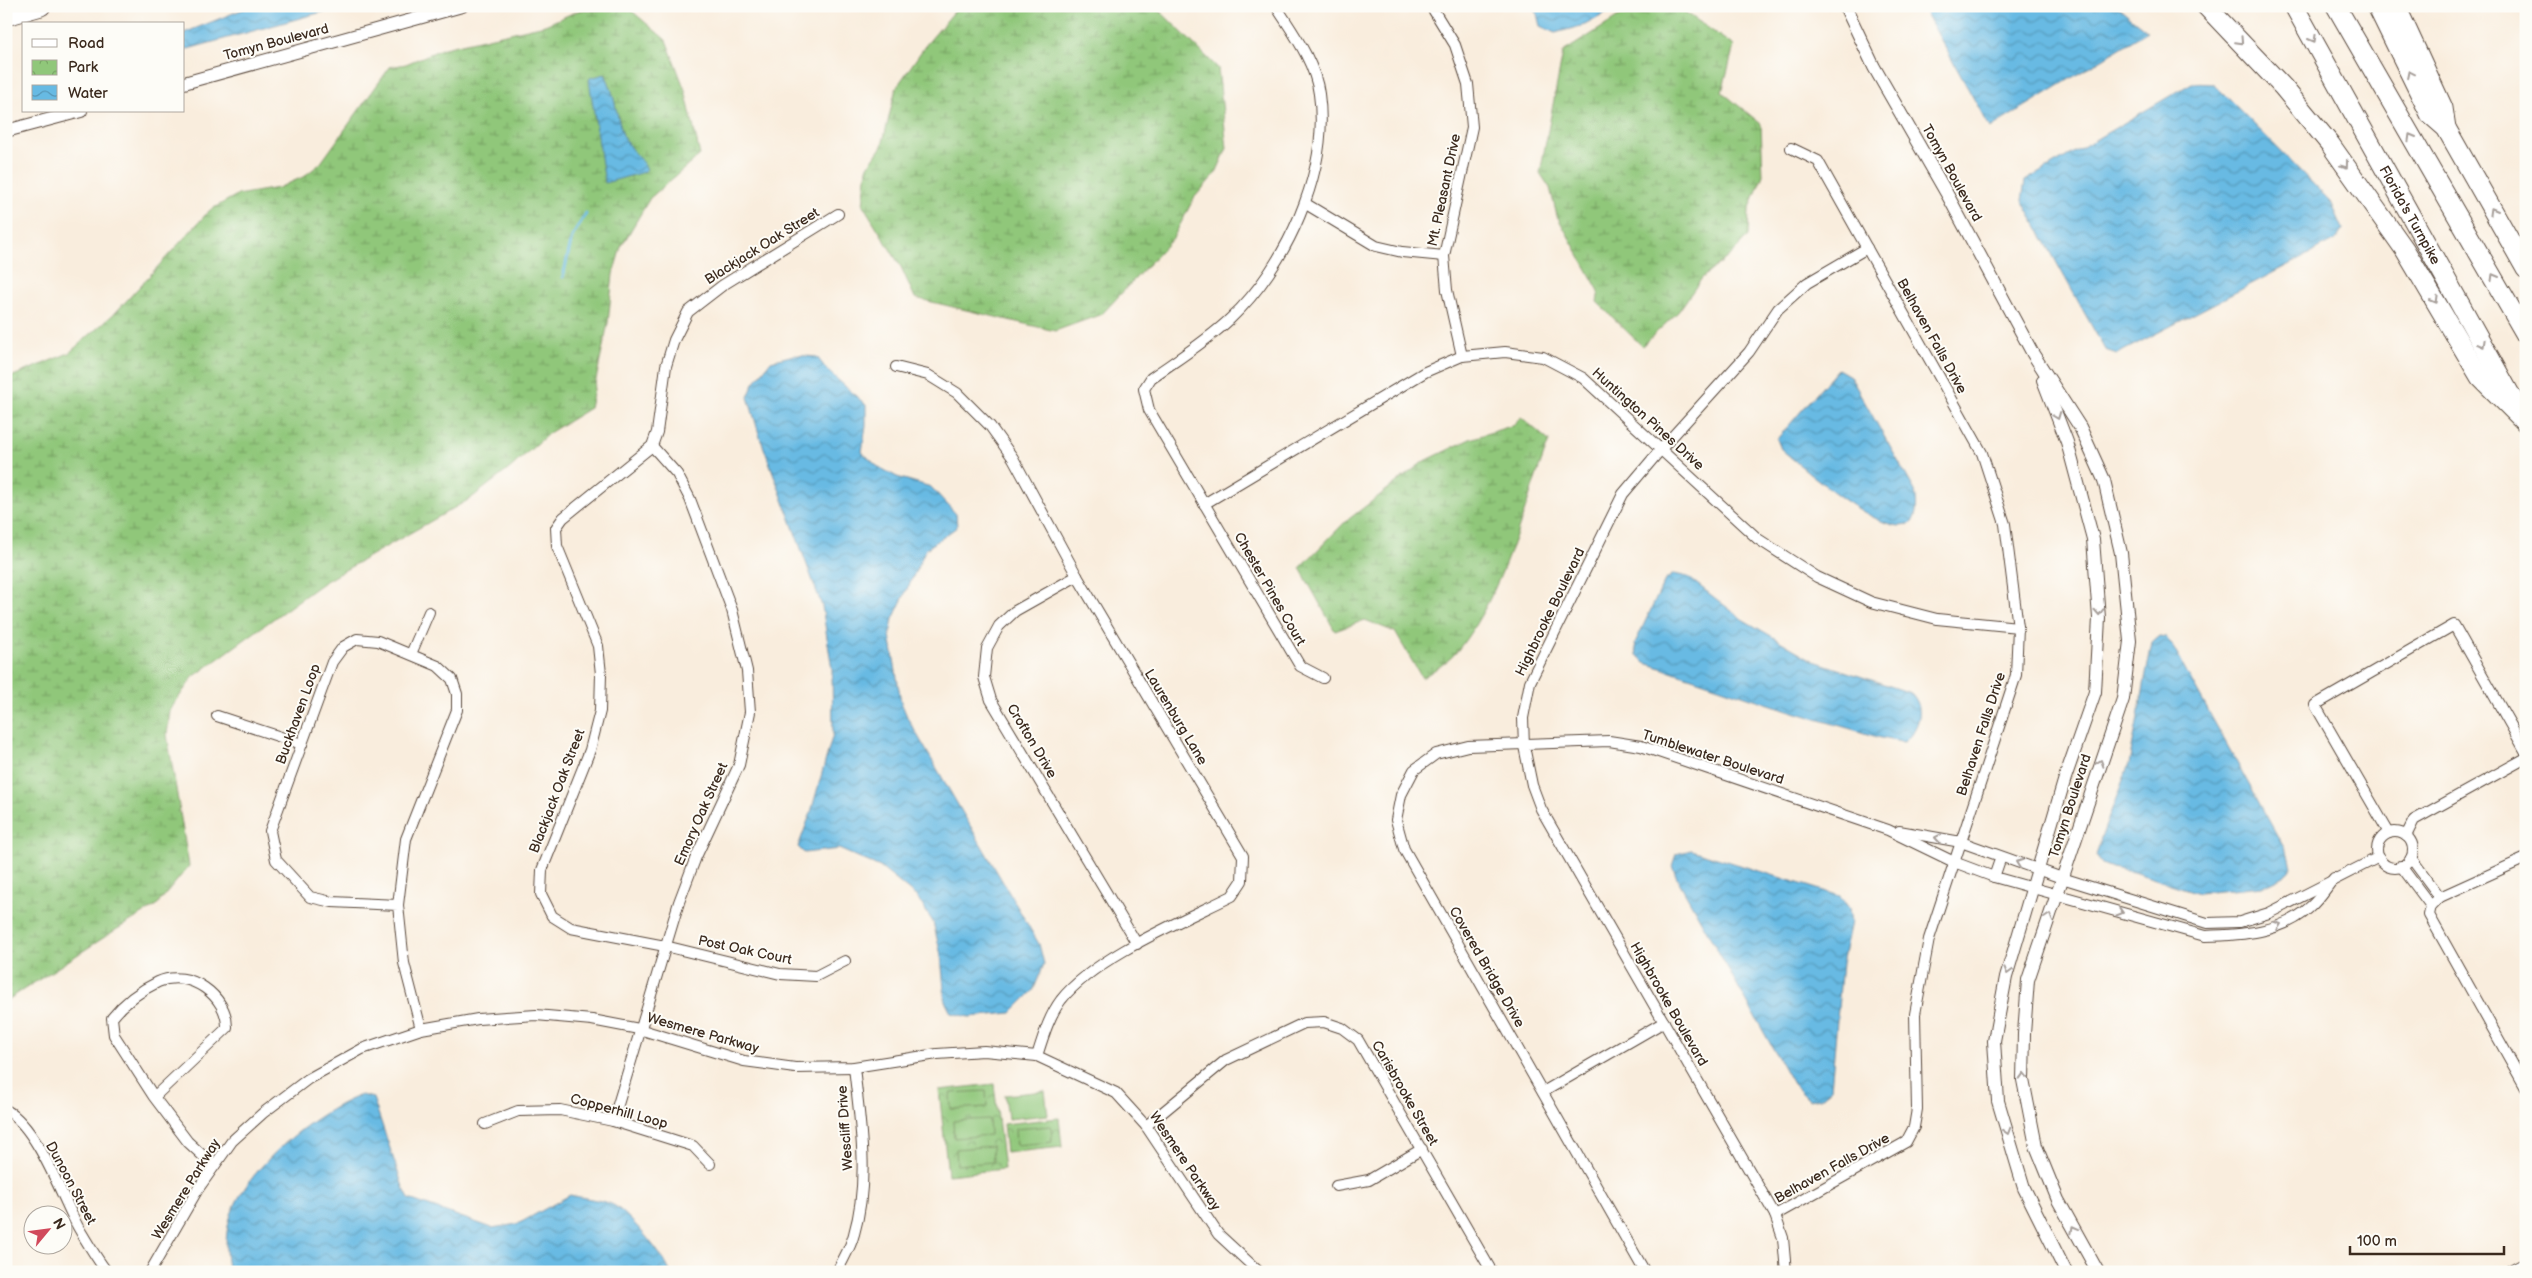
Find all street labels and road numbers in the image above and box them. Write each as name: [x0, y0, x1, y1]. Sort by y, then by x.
street label: Tomyn Boulevard: [222, 20, 330, 64]
street label: Tomyn Boulevard: [1918, 122, 1986, 224]
street label: Mt. Pleasant Drive: [1424, 132, 1464, 248]
street label: Florida's Turnpike: [2376, 162, 2445, 267]
street label: Blackjack Oak Street: [702, 204, 823, 288]
street label: Belhaven Falls Drive: [1893, 275, 1971, 397]
street label: Huntington Pines Drive: [1588, 364, 1708, 474]
street label: Chester Pines Court: [1231, 529, 1310, 649]
street label: Highbrooke Boulevard: [1512, 545, 1588, 679]
street label: Buckhaven Loop: [272, 661, 324, 767]
street label: Laurenburg Lane: [1141, 666, 1211, 768]
street label: Belhaven Falls Drive: [1953, 670, 2009, 798]
street label: Crofton Drive: [1003, 701, 1061, 781]
street label: Blackjack Oak Street: [525, 726, 589, 856]
street label: Tumblewater Boulevard: [1640, 726, 1786, 788]
street label: Tomyn Boulevard: [2045, 752, 2095, 860]
street label: Emory Oak Street: [671, 759, 732, 868]
street label: Covered Bridge Drive: [1445, 904, 1529, 1030]
street label: Post Oak Court: [697, 932, 794, 968]
street label: Highbrooke Boulevard: [1627, 939, 1711, 1069]
street label: Wesmere Parkway: [645, 1009, 762, 1057]
street label: Carisbrooke Street: [1368, 1037, 1442, 1149]
street label: Wescliff Drive: [834, 1085, 856, 1171]
street label: Copperhill Loop: [568, 1090, 670, 1132]
street label: Wesmere Parkway: [1146, 1108, 1225, 1214]
street label: Belhaven Falls Drive: [1771, 1129, 1893, 1207]
street label: Wesmere Parkway: [148, 1135, 224, 1243]
street label: Dunoon Street: [42, 1139, 100, 1228]

